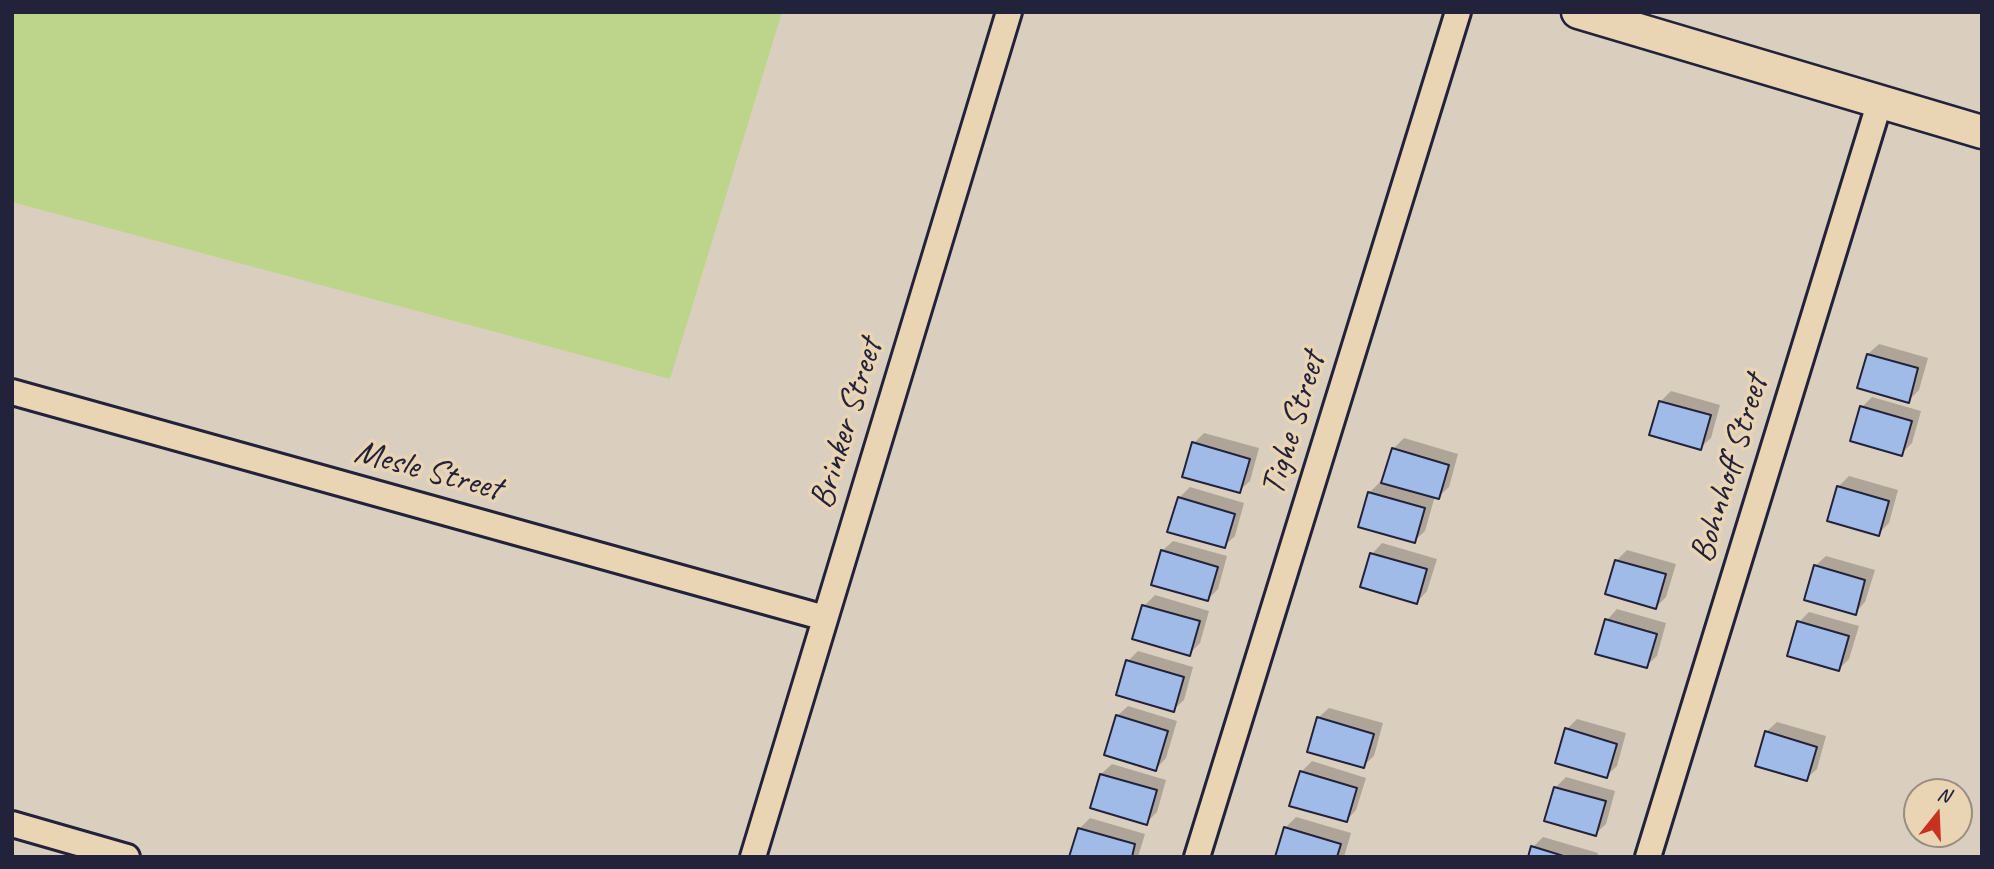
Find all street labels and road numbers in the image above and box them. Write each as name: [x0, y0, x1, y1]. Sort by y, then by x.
street label: Brinker Street: [801, 334, 893, 514]
street label: Tighe Street: [1252, 348, 1336, 500]
street label: Bohnhoff Street: [1682, 371, 1778, 567]
street label: Mesle Street: [350, 431, 506, 511]

